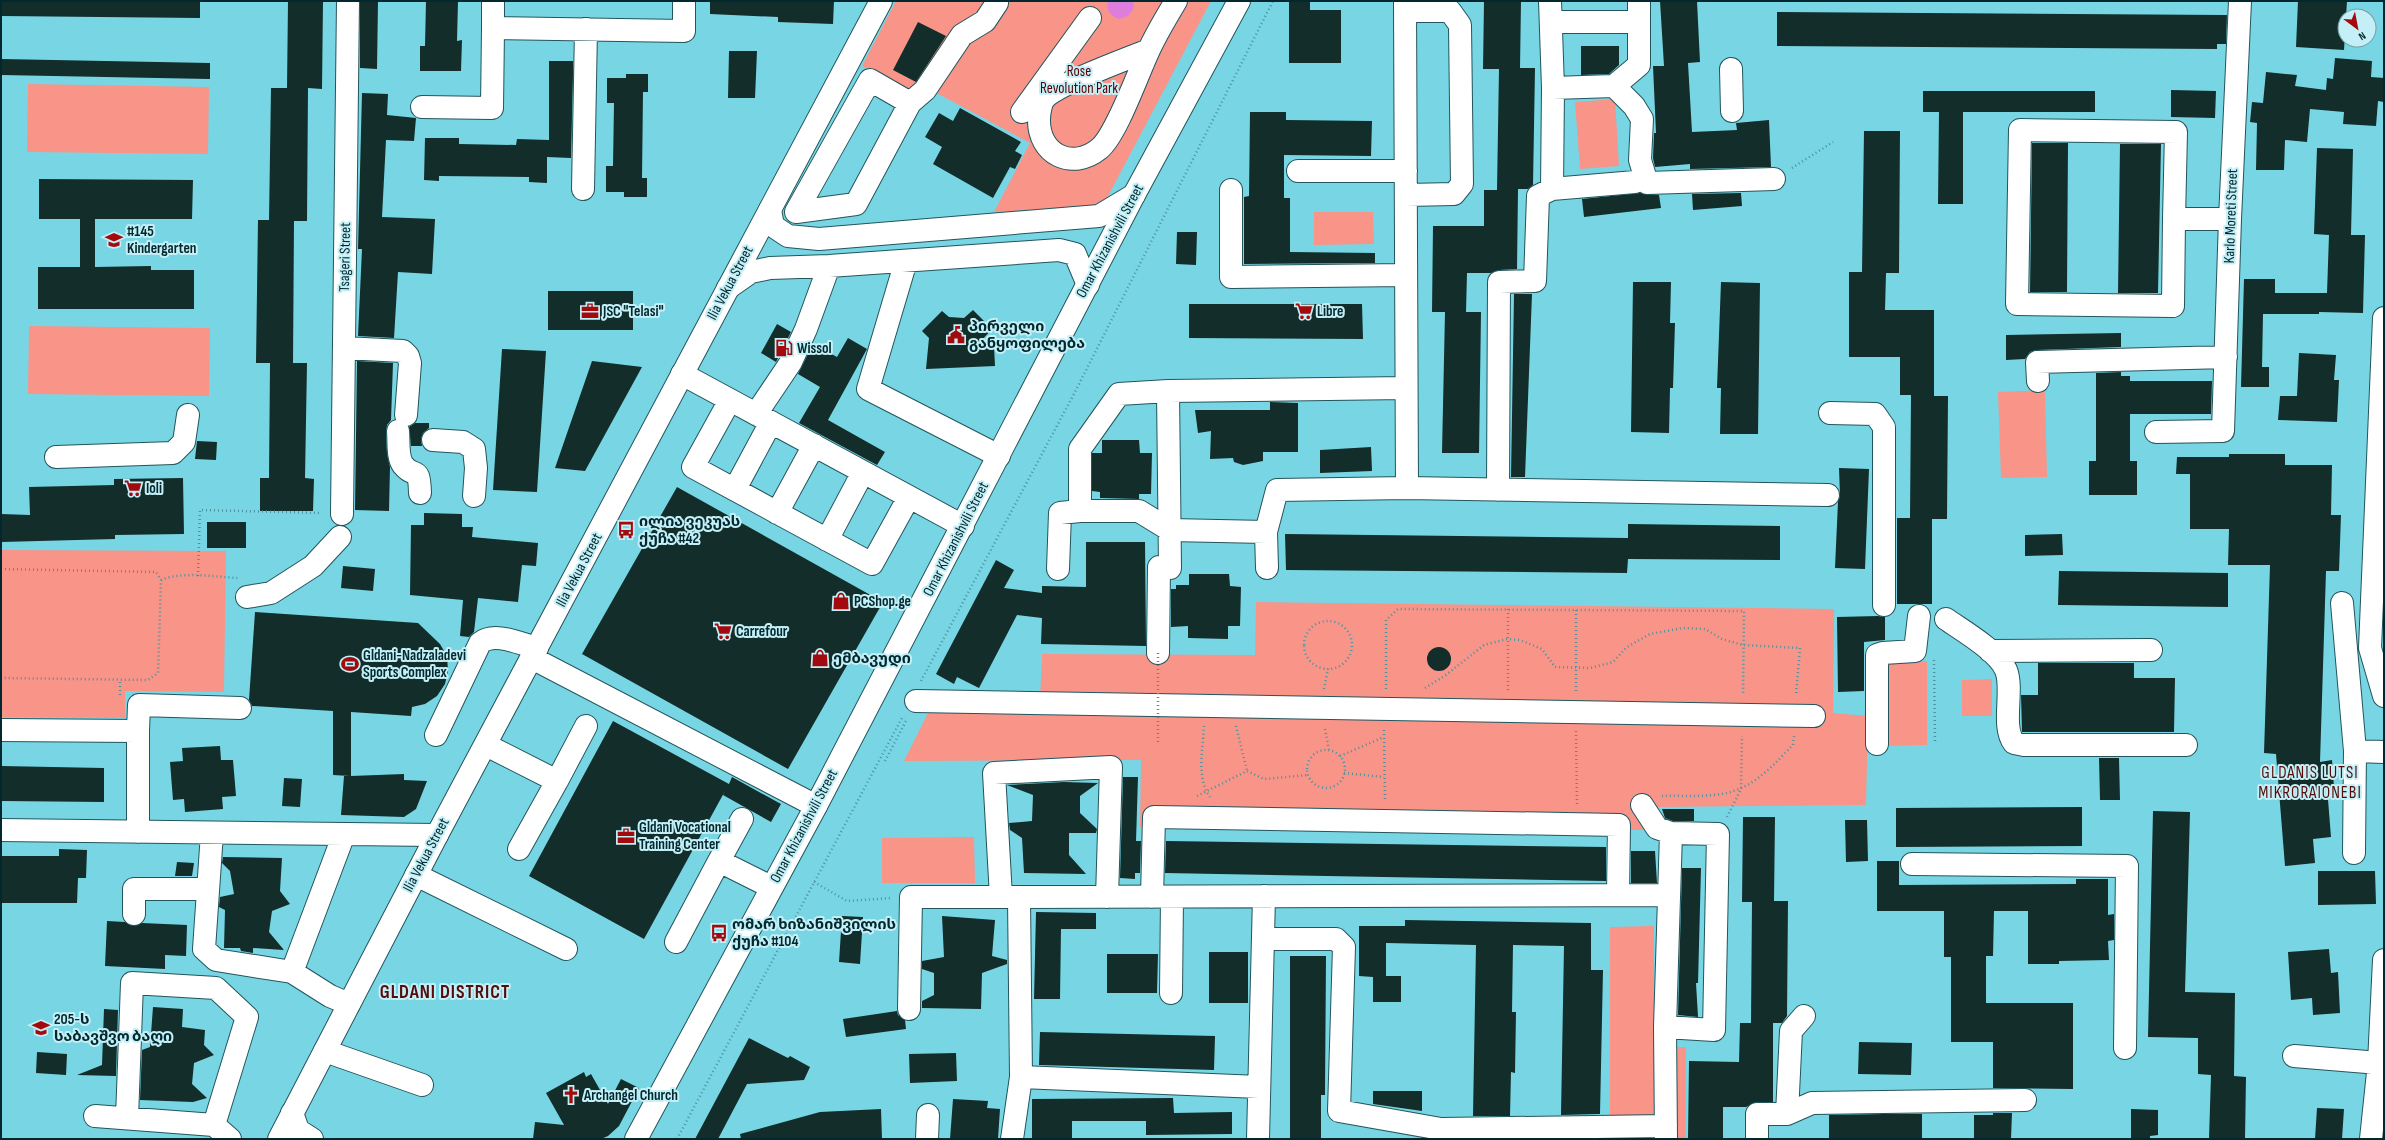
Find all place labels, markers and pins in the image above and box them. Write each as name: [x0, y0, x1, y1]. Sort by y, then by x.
place label: #145 Kindergarten: [127, 222, 197, 258]
school or university icon: #145 Kindergarten: [104, 230, 124, 250]
office icon: JSC "Telasi": [580, 301, 600, 321]
supermarket icon: Libre: [1294, 301, 1314, 321]
place label: JSC "Telasi": [602, 302, 664, 321]
place label: Libre: [1317, 302, 1343, 321]
place label: პირველი განყოფილება: [969, 317, 1085, 353]
public building icon: პირველი განყოფილება: [946, 325, 966, 345]
fuel station icon: Wissol: [774, 338, 794, 358]
place label: Wissol: [797, 339, 832, 358]
supermarket icon: Ioli: [123, 478, 143, 498]
place label: Ioli: [146, 479, 162, 498]
place label: ილია ვეკუას ქუჩა #42: [639, 512, 740, 548]
bus stop icon: ილია ვეკუას ქუჩა #42: [616, 520, 636, 540]
shop icon: PCShop.ge: [831, 591, 851, 611]
place label: PCShop.ge: [854, 592, 911, 611]
supermarket icon: Carrefour: [713, 621, 733, 641]
place label: Carrefour: [736, 622, 788, 641]
place label: Gldani-Nadzaladevi Sports Complex: [363, 646, 466, 682]
shop icon: ემბავუდი: [810, 648, 830, 668]
place label: ემბავუდი: [833, 649, 911, 668]
sports icon: Gldani-Nadzaladevi Sports Complex: [340, 654, 360, 674]
place label: Gldani Vocational Training Center: [639, 818, 731, 854]
office icon: Gldani Vocational Training Center: [616, 826, 636, 846]
place label: ომარ ხიზანიშვილის ქუჩა #104: [732, 915, 896, 951]
bus stop icon: ომარ ხიზანიშვილის ქუჩა #104: [709, 923, 729, 943]
place label: 205-ს საბავშვო ბაღი: [54, 1010, 172, 1046]
school or university icon: 205-ს საბავშვო ბაღი: [31, 1018, 51, 1038]
church icon: Archangel Church: [561, 1085, 581, 1105]
place label: Archangel Church: [583, 1086, 678, 1105]

